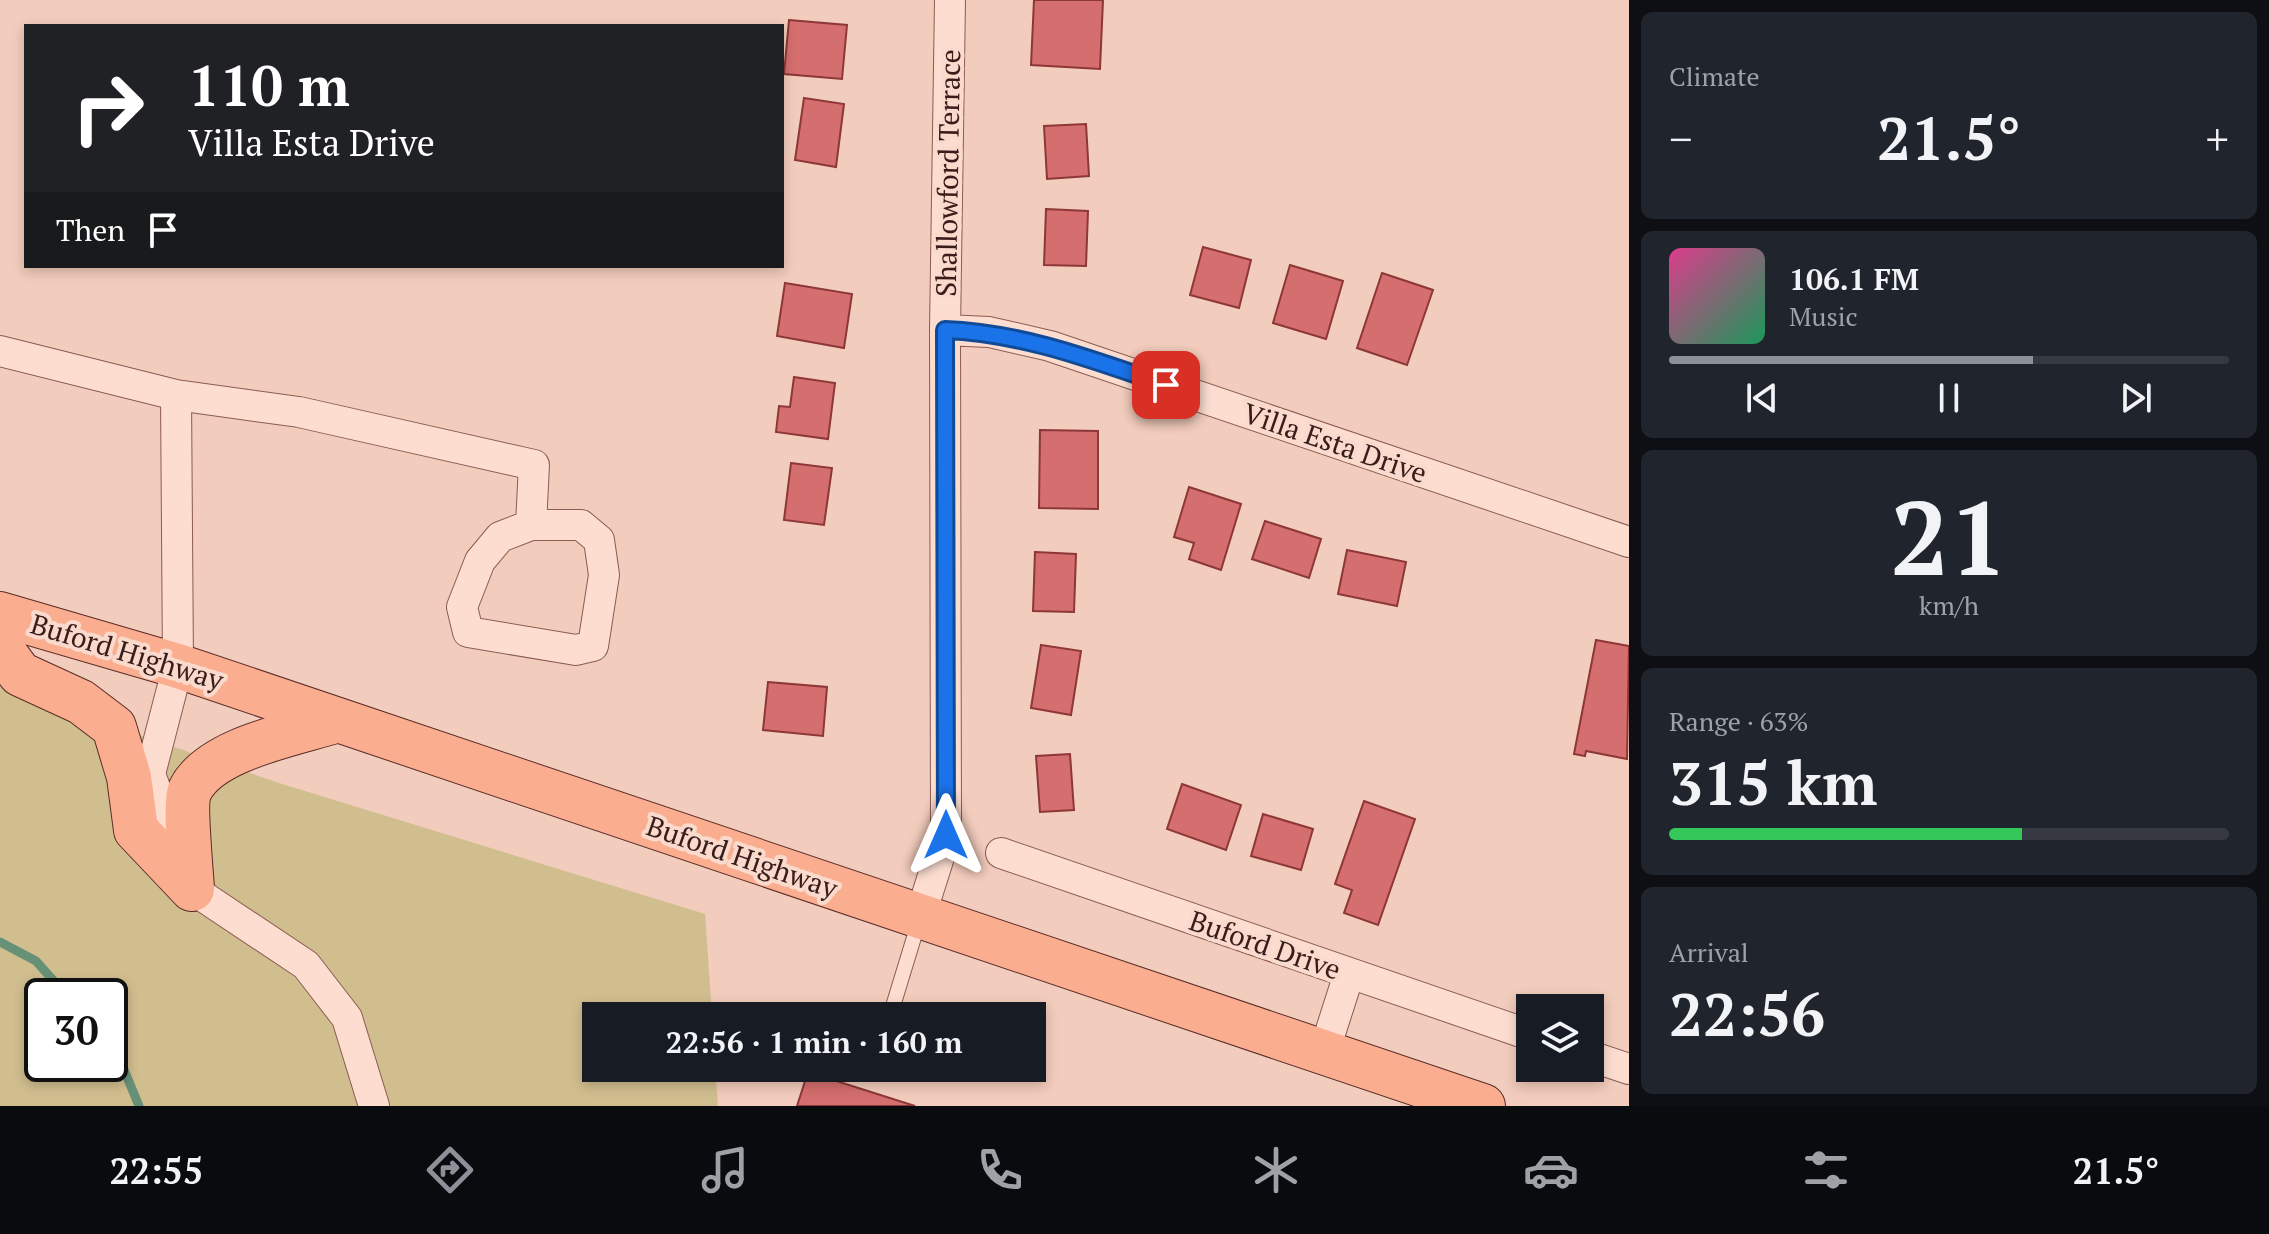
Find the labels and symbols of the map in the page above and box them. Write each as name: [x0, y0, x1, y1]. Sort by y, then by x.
street label: Shallowford Terrace: [927, 49, 968, 297]
pin: [1132, 351, 1200, 419]
street label: Villa Esta Drive: [1238, 394, 1432, 491]
street label: Buford Highway: [26, 605, 229, 699]
position arrow: [904, 793, 988, 877]
street label: Buford Highway: [642, 807, 843, 907]
street label: Buford Drive: [1185, 901, 1346, 988]
speed limit sign: 30: [24, 978, 128, 1082]

